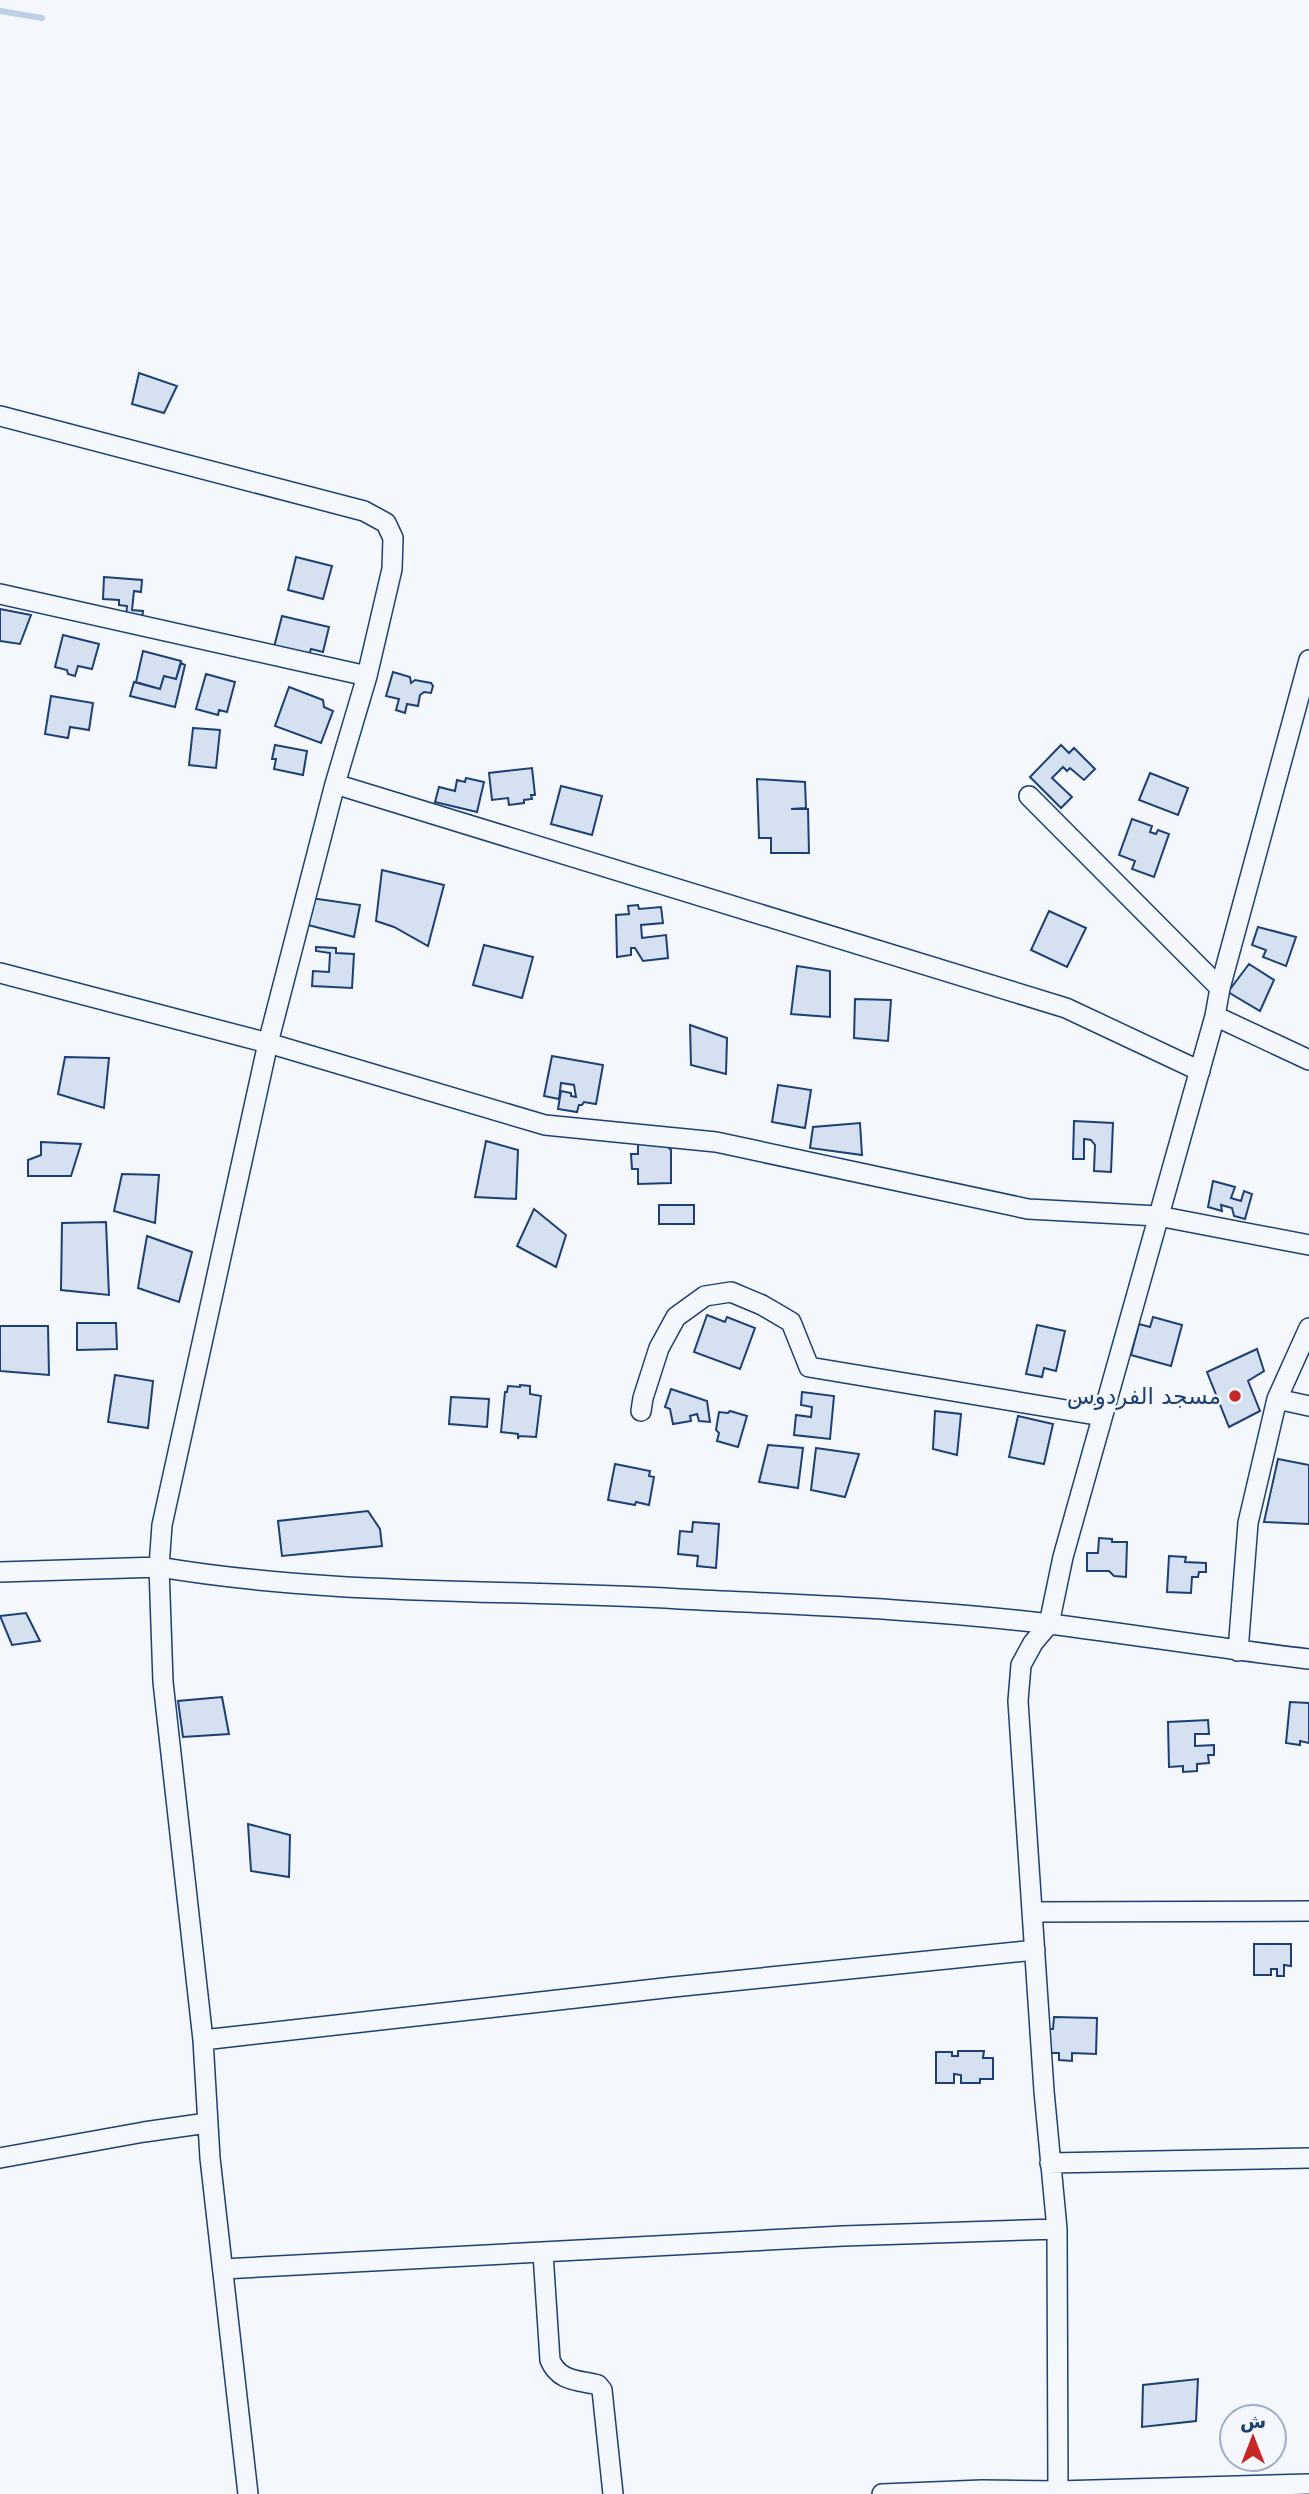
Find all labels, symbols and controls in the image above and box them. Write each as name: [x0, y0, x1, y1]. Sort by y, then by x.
place label: مسجد الفردوس: [1067, 1383, 1221, 1410]
marker: مسجد الفردوس: [1227, 1388, 1243, 1404]
north arrow: [1218, 2403, 1288, 2473]
text: ش: [1240, 2410, 1266, 2433]

